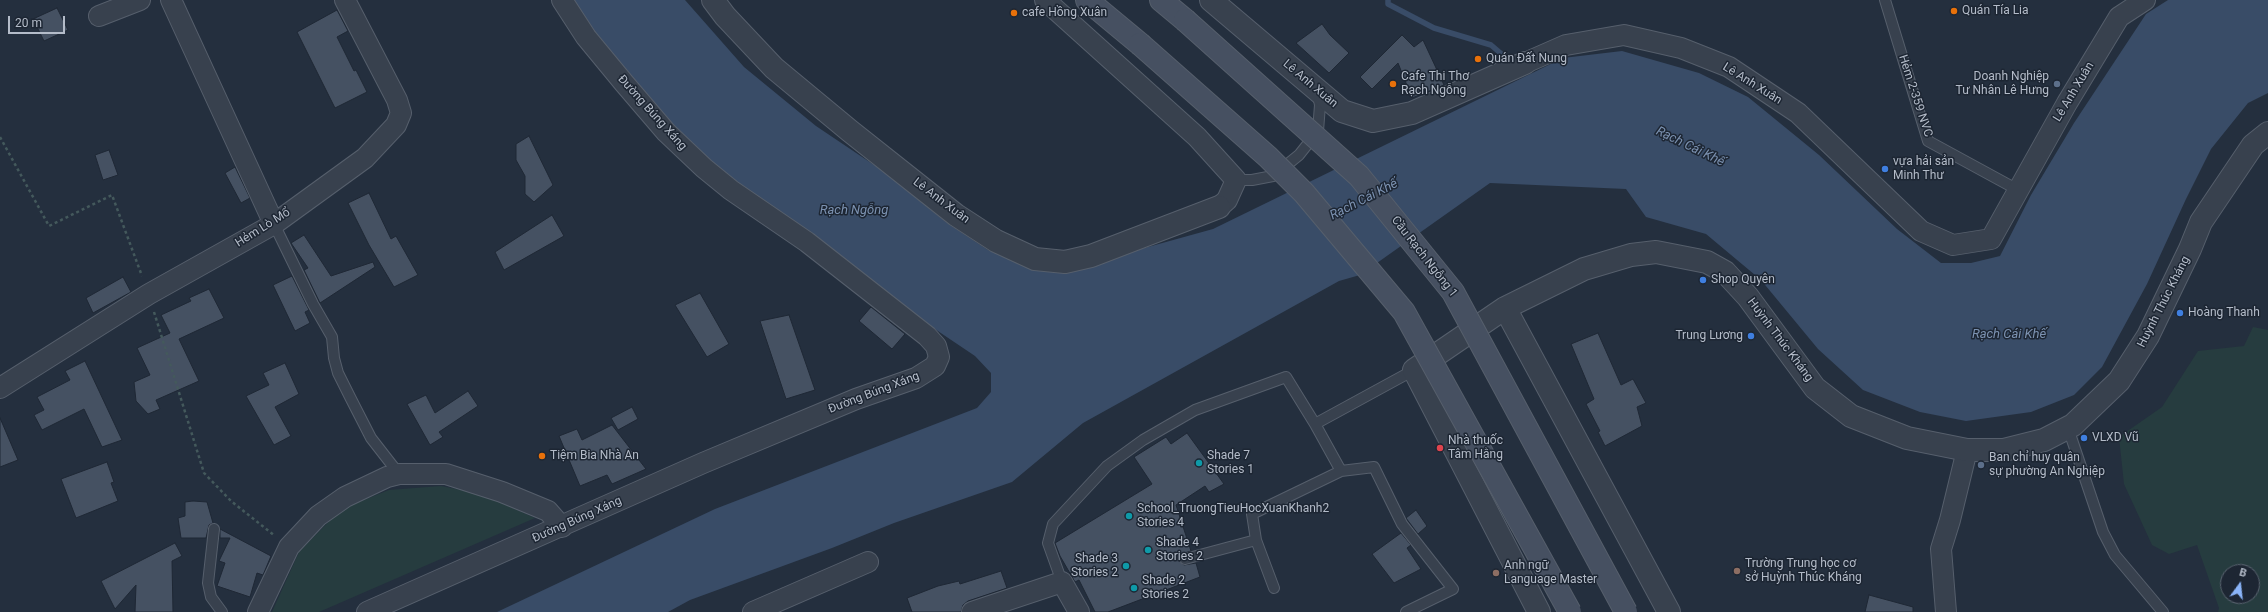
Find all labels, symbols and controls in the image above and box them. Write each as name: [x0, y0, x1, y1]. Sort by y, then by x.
place label: Quán Tía Lia: [1962, 4, 2029, 18]
place label: cafe Hồng Xuân: [1022, 6, 1107, 20]
marker: Quán Tía Lia: [1949, 6, 1959, 16]
scale bar: [10, 8, 67, 34]
marker: cafe Hồng Xuân: [1009, 8, 1019, 18]
text: 20 m: [15, 16, 42, 30]
place label: Quán Đất Nung: [1486, 52, 1567, 66]
street label: Hẻm 2-359 NVC: [1895, 53, 1935, 139]
marker: Quán Đất Nung: [1473, 54, 1483, 64]
street label: Lê Anh Xuân: [1280, 57, 1340, 111]
street label: Lê Anh Xuân: [1720, 60, 1784, 108]
street label: Lê Anh Xuân: [2051, 60, 2097, 124]
place label: Cafe Thi Thơ Rạch Ngỗng: [1401, 70, 1469, 98]
place label: Doanh Nghiệp Tư Nhân Lê Hưng: [1956, 70, 2049, 98]
street label: Đường Búng Xáng: [614, 72, 690, 154]
marker: Cafe Thi Thơ Rạch Ngỗng: [1388, 79, 1398, 89]
marker: Doanh Nghiệp Tư Nhân Lê Hưng: [2052, 79, 2062, 89]
water label: Rạch Cái Khế: [1653, 124, 1727, 170]
place label: vựa hải sản Minh Thư: [1893, 155, 1954, 183]
marker: vựa hải sản Minh Thư: [1880, 164, 1890, 174]
street label: Lê Anh Xuân: [910, 175, 972, 227]
water label: Rạch Cái Khế: [1327, 176, 1401, 224]
water label: Rạch Ngỗng: [820, 203, 888, 219]
street label: Hẻm Lò Mổ: [233, 205, 293, 251]
street label: Cầu Rạch Ngỗng 1: [1388, 214, 1460, 300]
street label: Huỳnh Thúc Kháng: [2135, 254, 2193, 350]
place label: Shop Quyên: [1711, 273, 1775, 287]
marker: Shop Quyên: [1698, 275, 1708, 285]
street label: Huỳnh Thúc Kháng: [1744, 295, 1816, 385]
place label: Hoàng Thanh: [2188, 306, 2260, 320]
marker: Hoàng Thanh: [2175, 308, 2185, 318]
water label: Rạch Cái Khế: [1972, 327, 2046, 343]
place label: Trung Lương: [1675, 329, 1743, 343]
marker: Trung Lương: [1746, 331, 1756, 341]
street label: Đường Búng Xáng: [826, 369, 922, 417]
place label: VLXD Vũ: [2092, 431, 2139, 445]
marker: VLXD Vũ: [2079, 433, 2089, 443]
place label: Nhà thuốc Tâm Hằng: [1448, 434, 1503, 462]
marker: Nhà thuốc Tâm Hằng: [1435, 443, 1445, 453]
place label: Tiệm Bia Nhà An: [550, 449, 639, 463]
place label: Shade 7 Stories 1: [1207, 449, 1254, 477]
marker: Tiệm Bia Nhà An: [537, 451, 547, 461]
place label: Ban chỉ huy quân sự phường An Nghiệp: [1989, 451, 2105, 479]
marker: Shade 7 Stories 1: [1194, 458, 1204, 468]
marker: Ban chỉ huy quân sự phường An Nghiệp: [1976, 460, 1986, 470]
street label: Đường Búng Xáng: [530, 494, 624, 546]
place label: School_TruongTieuHocXuanKhanh2 Stories 4: [1137, 502, 1329, 530]
marker: School_TruongTieuHocXuanKhanh2 Stories 4: [1124, 511, 1134, 521]
place label: Shade 4 Stories 2: [1156, 536, 1203, 564]
marker: Shade 4 Stories 2: [1143, 545, 1153, 555]
place label: Shade 3 Stories 2: [1071, 552, 1118, 580]
place label: Trường Trung học cơ sở Huỳnh Thúc Kháng: [1745, 557, 1862, 585]
place label: Anh ngữ Language Master: [1504, 559, 1597, 587]
marker: Shade 3 Stories 2: [1121, 561, 1131, 571]
north arrow: [2220, 564, 2260, 604]
marker: Trường Trung học cơ sở Huỳnh Thúc Kháng: [1732, 566, 1742, 576]
text: B: [2238, 566, 2248, 580]
marker: Anh ngữ Language Master: [1491, 568, 1501, 578]
place label: Shade 2 Stories 2: [1142, 574, 1189, 602]
marker: Shade 2 Stories 2: [1129, 583, 1139, 593]

